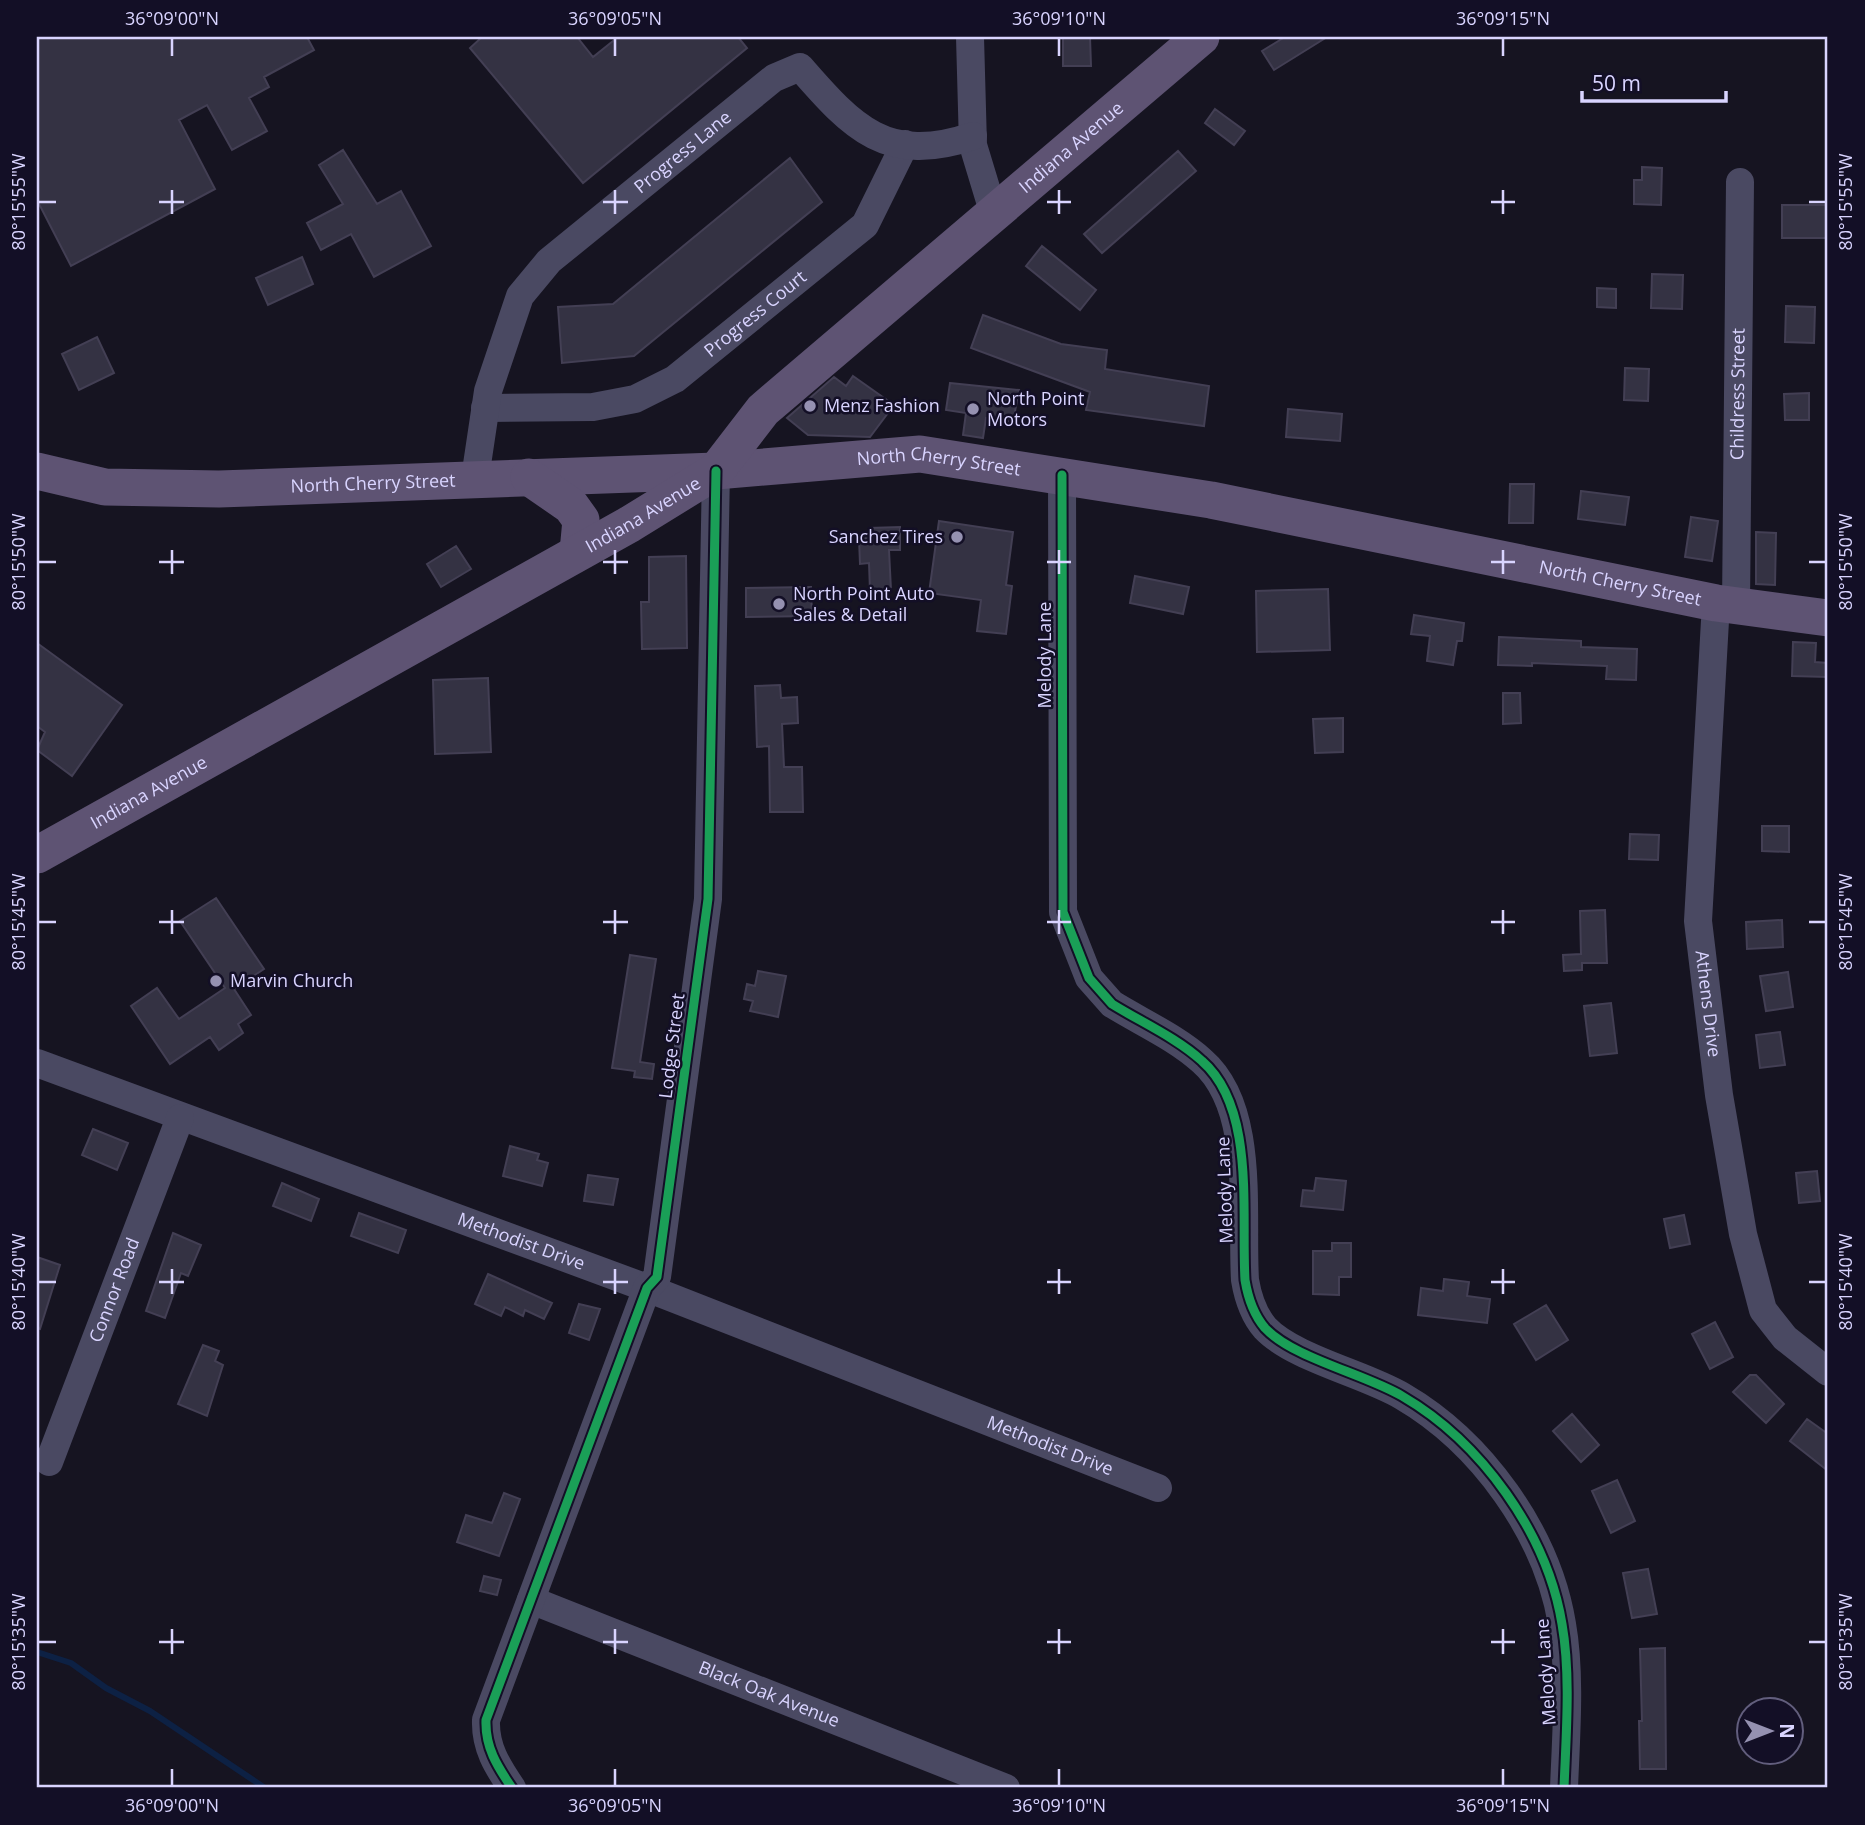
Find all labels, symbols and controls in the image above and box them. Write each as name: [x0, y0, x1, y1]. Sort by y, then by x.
text: 36°09'00"N: [125, 6, 219, 30]
text: 36°09'05"N: [568, 6, 662, 30]
text: 36°09'10"N: [1012, 6, 1106, 30]
text: 36°09'15"N: [1456, 6, 1550, 30]
scale bar: [1582, 60, 1725, 104]
text: 50 m: [1592, 69, 1641, 97]
street label: Indiana Avenue: [1013, 95, 1128, 198]
street label: Progress Lane: [628, 105, 736, 198]
text: 80°15'55"W: [6, 153, 30, 251]
text: 80°15'55"W: [1833, 153, 1857, 251]
street label: Progress Court: [699, 264, 811, 362]
street label: Childress Street: [1724, 328, 1750, 460]
place label: North Point Motors: [987, 386, 1085, 431]
place label: Menz Fashion: [824, 393, 940, 417]
marker: Menz Fashion: [802, 398, 818, 414]
marker: North Point Motors: [965, 401, 981, 417]
street label: North Cherry Street: [856, 441, 1022, 481]
street label: North Cherry Street: [290, 467, 456, 497]
street label: Indiana Avenue: [581, 470, 705, 558]
text: 80°15'50"W: [6, 513, 30, 611]
text: 80°15'50"W: [1833, 513, 1857, 611]
place label: Sanchez Tires: [829, 524, 943, 548]
marker: Sanchez Tires: [949, 529, 965, 545]
street label: North Cherry Street: [1537, 554, 1704, 611]
place label: North Point Auto Sales & Detail: [793, 581, 935, 626]
marker: North Point Auto Sales & Detail: [771, 596, 787, 612]
street label: Melody Lane: [1032, 602, 1056, 708]
street label: Indiana Avenue: [86, 750, 211, 834]
text: 80°15'45"W: [6, 873, 30, 971]
text: 80°15'45"W: [1833, 873, 1857, 971]
street label: Athens Drive: [1691, 949, 1727, 1059]
place label: Marvin Church: [230, 968, 353, 992]
marker: Marvin Church: [208, 973, 224, 989]
street label: Lodge Street: [653, 992, 689, 1100]
street label: Melody Lane: [1210, 1136, 1238, 1244]
street label: Methodist Drive: [454, 1206, 588, 1275]
text: 80°15'40"W: [6, 1233, 30, 1331]
text: 80°15'40"W: [1833, 1233, 1857, 1331]
street label: Connor Road: [83, 1234, 144, 1345]
street label: Methodist Drive: [984, 1409, 1117, 1480]
text: 80°15'35"W: [6, 1593, 30, 1691]
text: 80°15'35"W: [1833, 1593, 1857, 1691]
street label: Melody Lane: [1529, 1618, 1561, 1726]
street label: Black Oak Avenue: [695, 1655, 843, 1732]
north arrow: [1736, 1696, 1806, 1766]
text: N: [1774, 1723, 1800, 1739]
text: 36°09'00"N: [125, 1793, 219, 1817]
text: 36°09'05"N: [568, 1793, 662, 1817]
text: 36°09'10"N: [1012, 1793, 1106, 1817]
text: 36°09'15"N: [1456, 1793, 1550, 1817]

